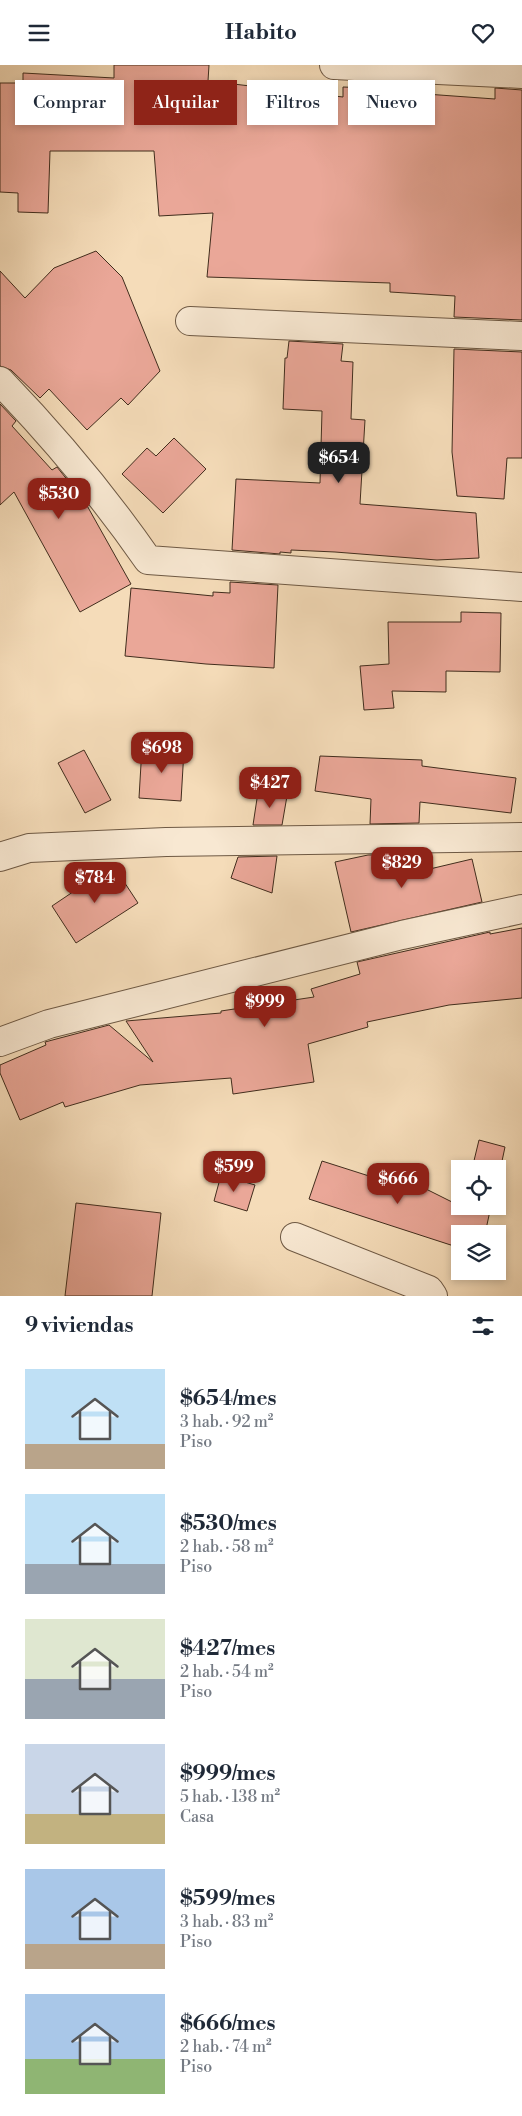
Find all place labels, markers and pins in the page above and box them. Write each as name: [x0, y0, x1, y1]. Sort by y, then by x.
pin: $654: [309, 441, 369, 484]
pin: $530: [29, 477, 89, 520]
pin: $698: [132, 731, 192, 774]
pin: $427: [240, 767, 300, 809]
pin: $829: [372, 847, 432, 889]
pin: $784: [65, 861, 125, 904]
pin: $999: [235, 985, 295, 1028]
pin: $599: [204, 1151, 264, 1193]
pin: $666: [368, 1163, 428, 1205]

